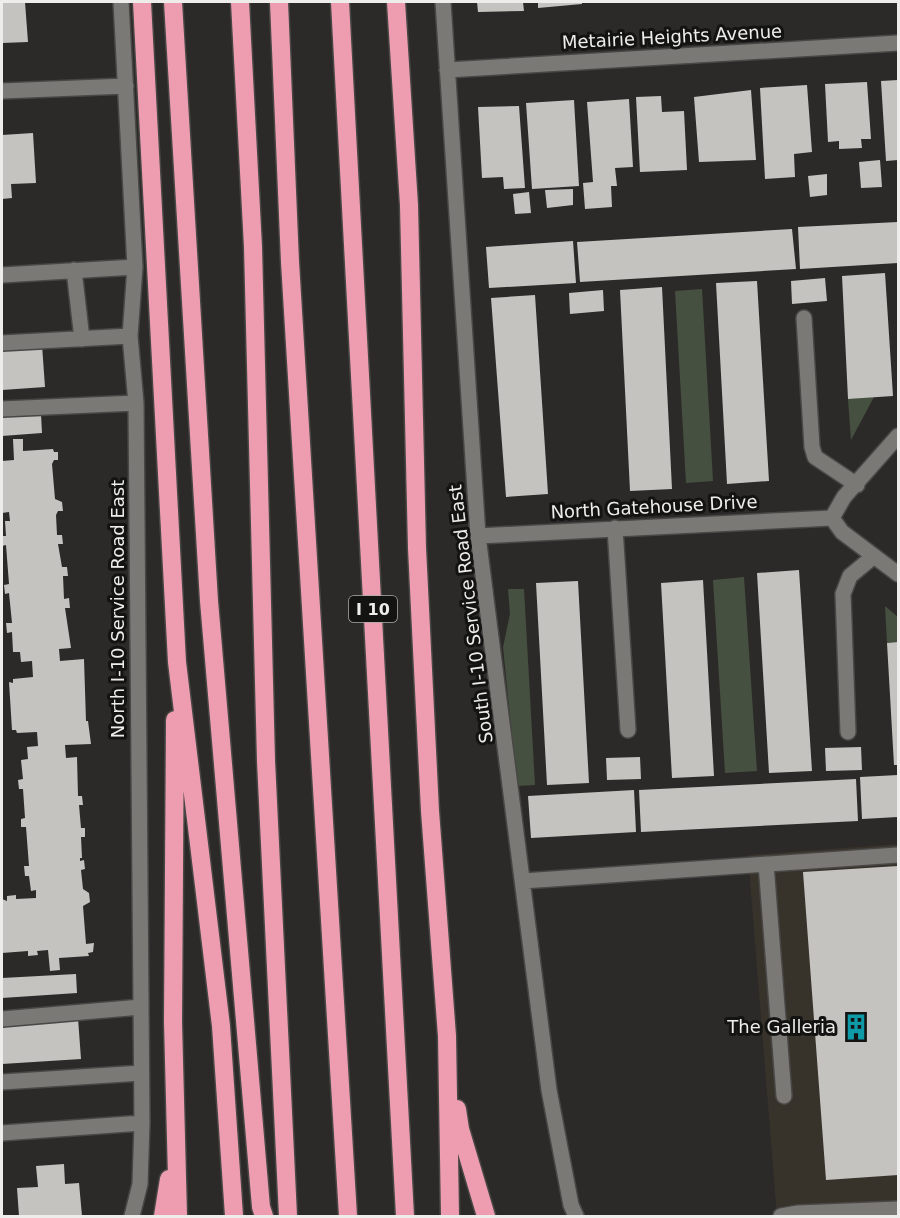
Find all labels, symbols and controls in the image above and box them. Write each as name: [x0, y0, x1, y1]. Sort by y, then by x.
street label: Metairie Heights Avenue: [561, 20, 783, 53]
street label: North I-10 Service Road East: [107, 480, 128, 738]
street label: South I-10 Service Road East: [444, 484, 497, 745]
street label: North Gatehouse Drive: [550, 491, 758, 522]
road number: I 10: [349, 596, 397, 622]
building icon: The Galleria: [841, 1012, 871, 1042]
place label: The Galleria: [726, 1016, 836, 1037]

